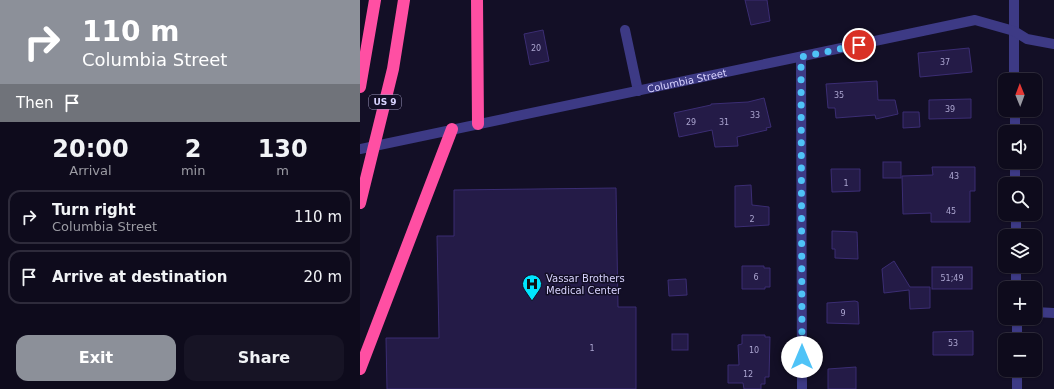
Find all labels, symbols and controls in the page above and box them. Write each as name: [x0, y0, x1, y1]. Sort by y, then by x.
text: 110 m: [82, 15, 179, 48]
icon: right: [16, 16, 68, 68]
pin: [842, 28, 876, 62]
icon: arrive: [848, 34, 870, 56]
house number: 20: [531, 44, 541, 53]
text: Columbia Street: [82, 49, 227, 70]
house number: 37: [940, 58, 950, 67]
street label: Columbia Street: [646, 67, 728, 95]
north arrow: [998, 73, 1042, 117]
map controls: [998, 73, 1042, 377]
house number: 35: [834, 91, 844, 100]
icon: arrive: [61, 92, 83, 114]
text: Then: [16, 94, 53, 112]
road number: US 9: [369, 95, 401, 109]
house number: 39: [945, 105, 955, 114]
house number: 33: [750, 111, 760, 120]
house number: 29: [686, 118, 696, 127]
house number: 31: [719, 118, 729, 127]
button: sound: [998, 125, 1042, 169]
text: 20:00: [52, 135, 129, 163]
text: 2: [185, 135, 201, 163]
text: 130: [258, 135, 308, 163]
text: Arrival: [69, 163, 112, 178]
text: min: [181, 163, 205, 178]
text: m: [276, 163, 289, 178]
house number: 43: [949, 172, 959, 181]
button: search: [998, 177, 1042, 221]
house number: 1: [843, 179, 849, 188]
text: Turn right: [52, 201, 136, 219]
icon: right: [18, 206, 40, 228]
house number: 45: [946, 207, 956, 216]
text: 110 m: [294, 208, 342, 226]
house number: 2: [749, 215, 755, 224]
text: Columbia Street: [52, 219, 157, 234]
button: layers: [998, 229, 1042, 273]
icon: arrive: [18, 266, 40, 288]
text: Arrive at destination: [52, 268, 227, 286]
text: 20 m: [304, 268, 342, 286]
hospital icon: Vassar Brothers Medical Center: [521, 273, 543, 301]
place label: Vassar Brothers Medical Center: [546, 273, 625, 296]
house number: 6: [753, 273, 759, 282]
house number: 51;49: [940, 274, 964, 283]
button: +: [998, 281, 1042, 325]
house number: 9: [840, 309, 846, 318]
button: −: [998, 333, 1042, 377]
button: Exit: [16, 335, 176, 381]
button: Share: [184, 335, 344, 381]
position arrow: [781, 336, 823, 378]
house number: 53: [948, 339, 958, 348]
house number: 1: [589, 344, 595, 353]
house number: 10: [749, 346, 759, 355]
house number: 12: [743, 370, 753, 379]

